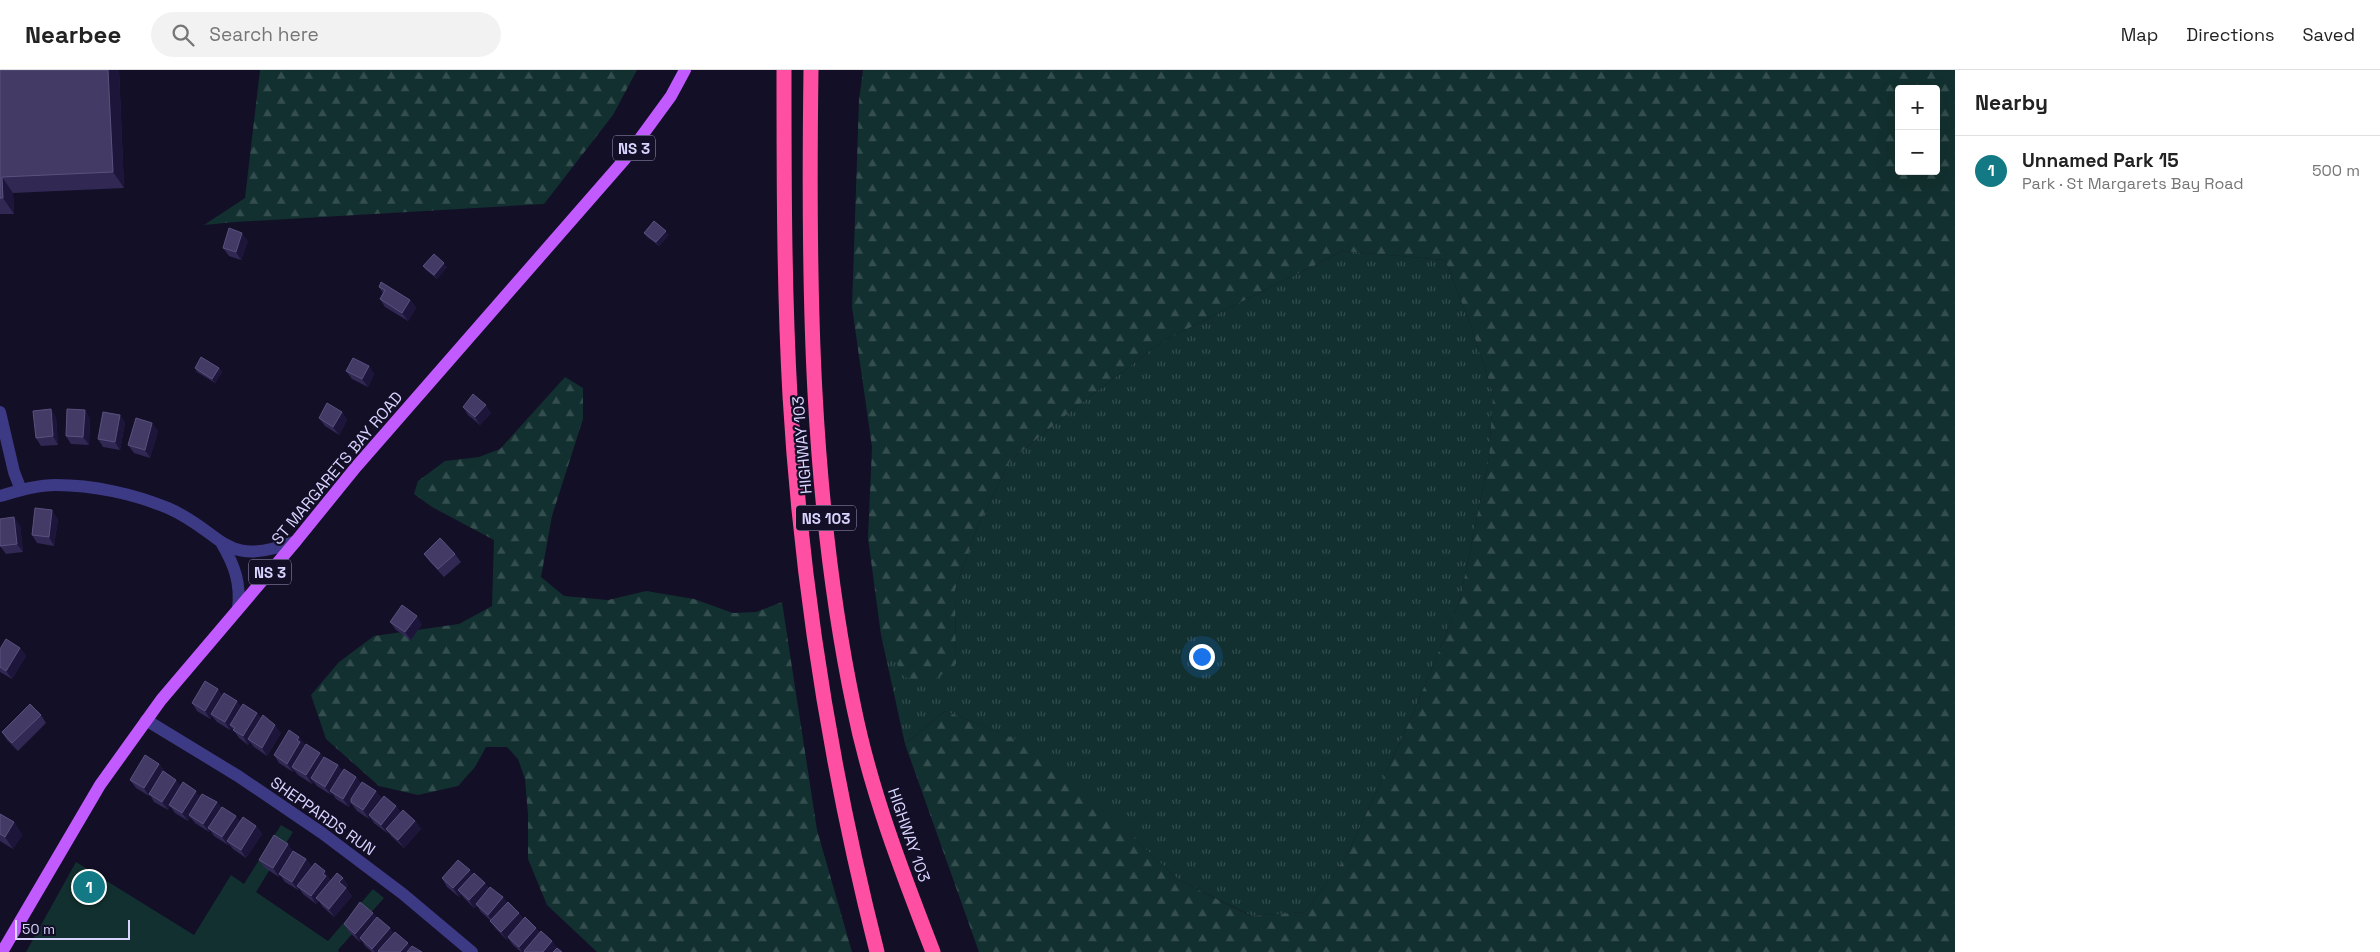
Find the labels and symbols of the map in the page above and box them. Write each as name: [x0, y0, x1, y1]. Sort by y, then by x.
road number: NS 3: [613, 136, 655, 160]
street label: ST MARGARETS BAY ROAD: [267, 387, 407, 549]
street label: HIGHWAY 103: [787, 395, 817, 495]
road number: NS 103: [796, 506, 856, 530]
road number: NS 3: [249, 560, 291, 584]
your location: [1189, 644, 1215, 670]
street label: SHEPPARDS RUN: [266, 772, 380, 860]
street label: HIGHWAY 103: [883, 785, 935, 885]
pin: 1: [73, 868, 105, 906]
scale bar: [15, 917, 130, 940]

